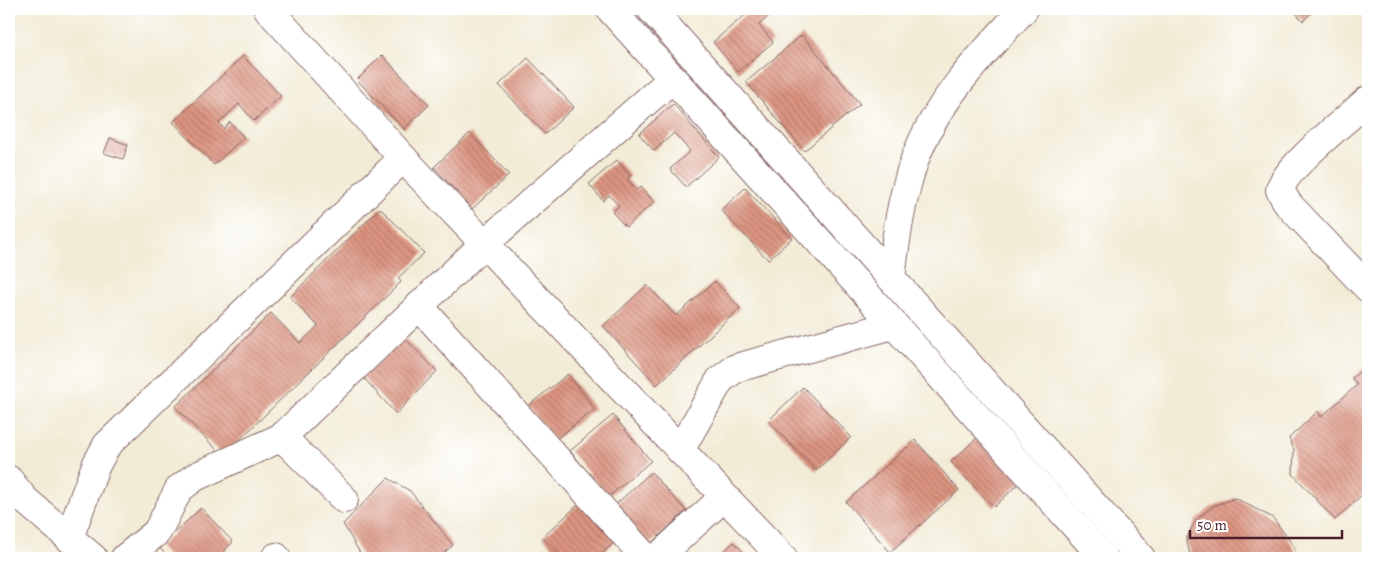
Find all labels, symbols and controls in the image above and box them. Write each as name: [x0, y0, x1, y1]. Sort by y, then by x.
scale bar: [1190, 507, 1342, 539]
text: 50 m: [1197, 515, 1227, 535]

